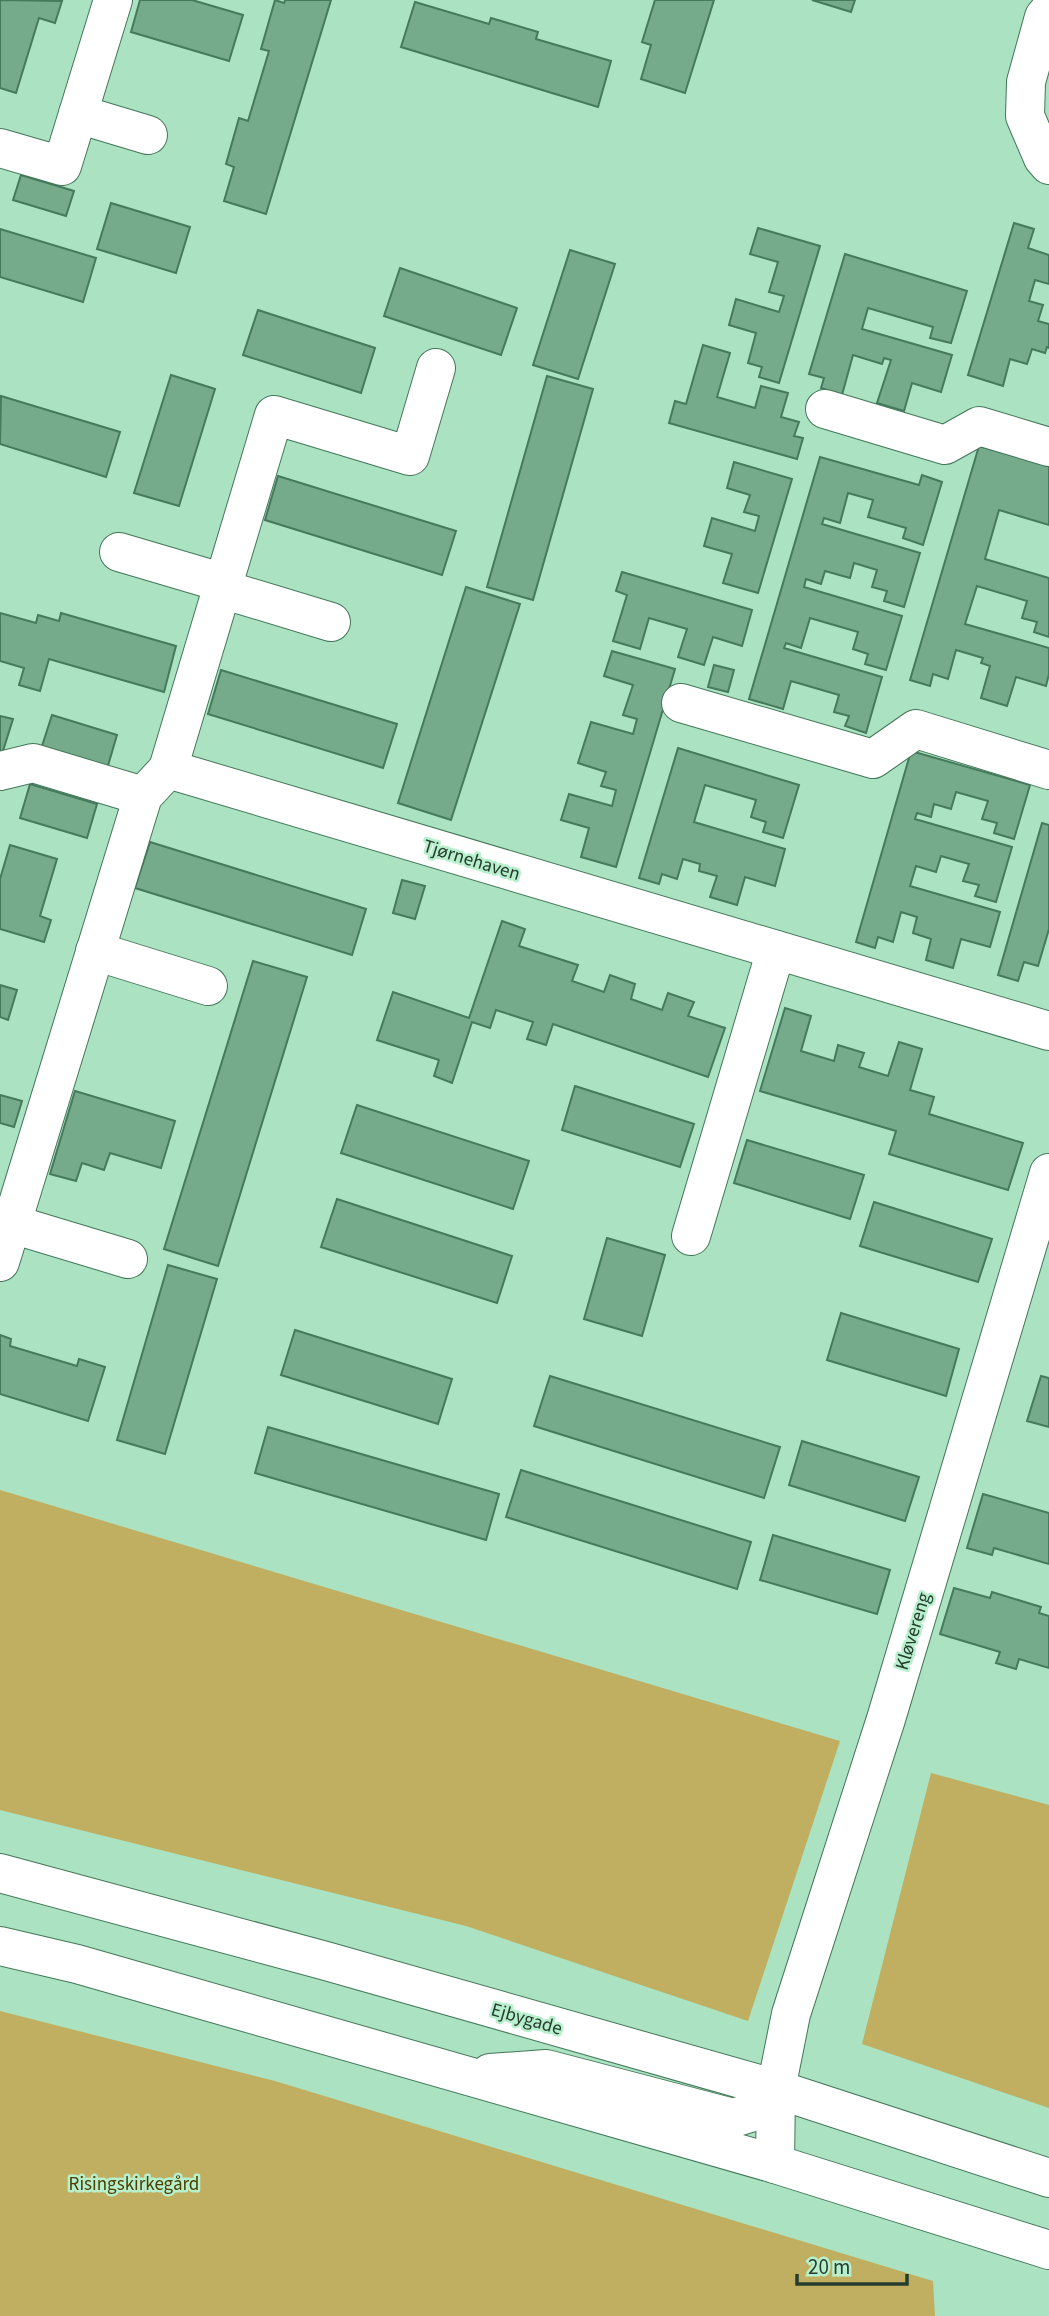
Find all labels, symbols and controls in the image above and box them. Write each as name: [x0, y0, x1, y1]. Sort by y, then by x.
street label: Tjørnehaven: [420, 833, 523, 888]
street label: Kløvereng: [889, 1589, 938, 1674]
street label: Ejbygade: [488, 1996, 565, 2042]
park label: Risingskirkegård: [69, 2171, 199, 2198]
scale bar: [797, 2242, 907, 2286]
text: 20 m: [808, 2252, 850, 2282]

